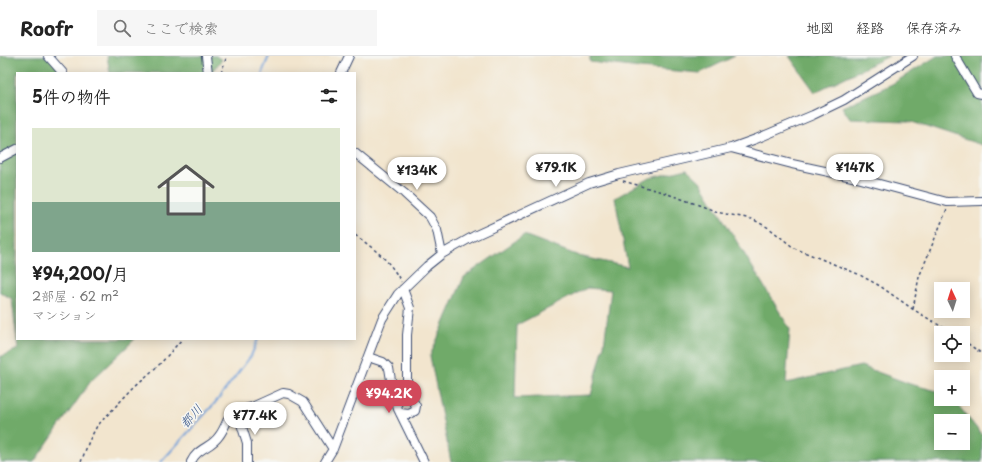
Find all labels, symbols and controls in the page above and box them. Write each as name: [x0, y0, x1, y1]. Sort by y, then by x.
search box: [97, 10, 377, 46]
text: Roofr: [20, 14, 73, 42]
text: ここで検索: [143, 16, 218, 39]
icon: search: [111, 17, 133, 39]
text: 地図: [806, 17, 834, 38]
text: 経路: [856, 17, 884, 38]
text: 保存済み: [906, 17, 962, 38]
text: 5件の物件: [32, 83, 111, 109]
icon: filters: [318, 85, 340, 107]
icon: home: [150, 154, 222, 226]
pin: ¥79.1K: [523, 154, 589, 188]
pin: ¥147K: [827, 154, 883, 188]
pin: ¥134K: [389, 157, 445, 191]
text: ¥79.1K: [535, 157, 577, 176]
text: ¥147K: [835, 157, 875, 176]
text: ¥134K: [396, 160, 438, 179]
text: ¥94,200/月: [32, 260, 129, 286]
north arrow: [934, 282, 970, 318]
map controls: [934, 282, 970, 450]
text: 2部屋 · 62 m²: [32, 286, 119, 305]
text: マンション: [32, 305, 96, 324]
button: locate: [934, 326, 970, 362]
button: +: [934, 370, 970, 406]
pin: ¥94.2K: [356, 380, 422, 414]
text: ¥94.2K: [365, 383, 413, 402]
water label: 都川: [175, 400, 206, 432]
pin: ¥77.4K: [222, 402, 288, 436]
text: ¥77.4K: [233, 405, 277, 424]
button: −: [934, 414, 970, 450]

